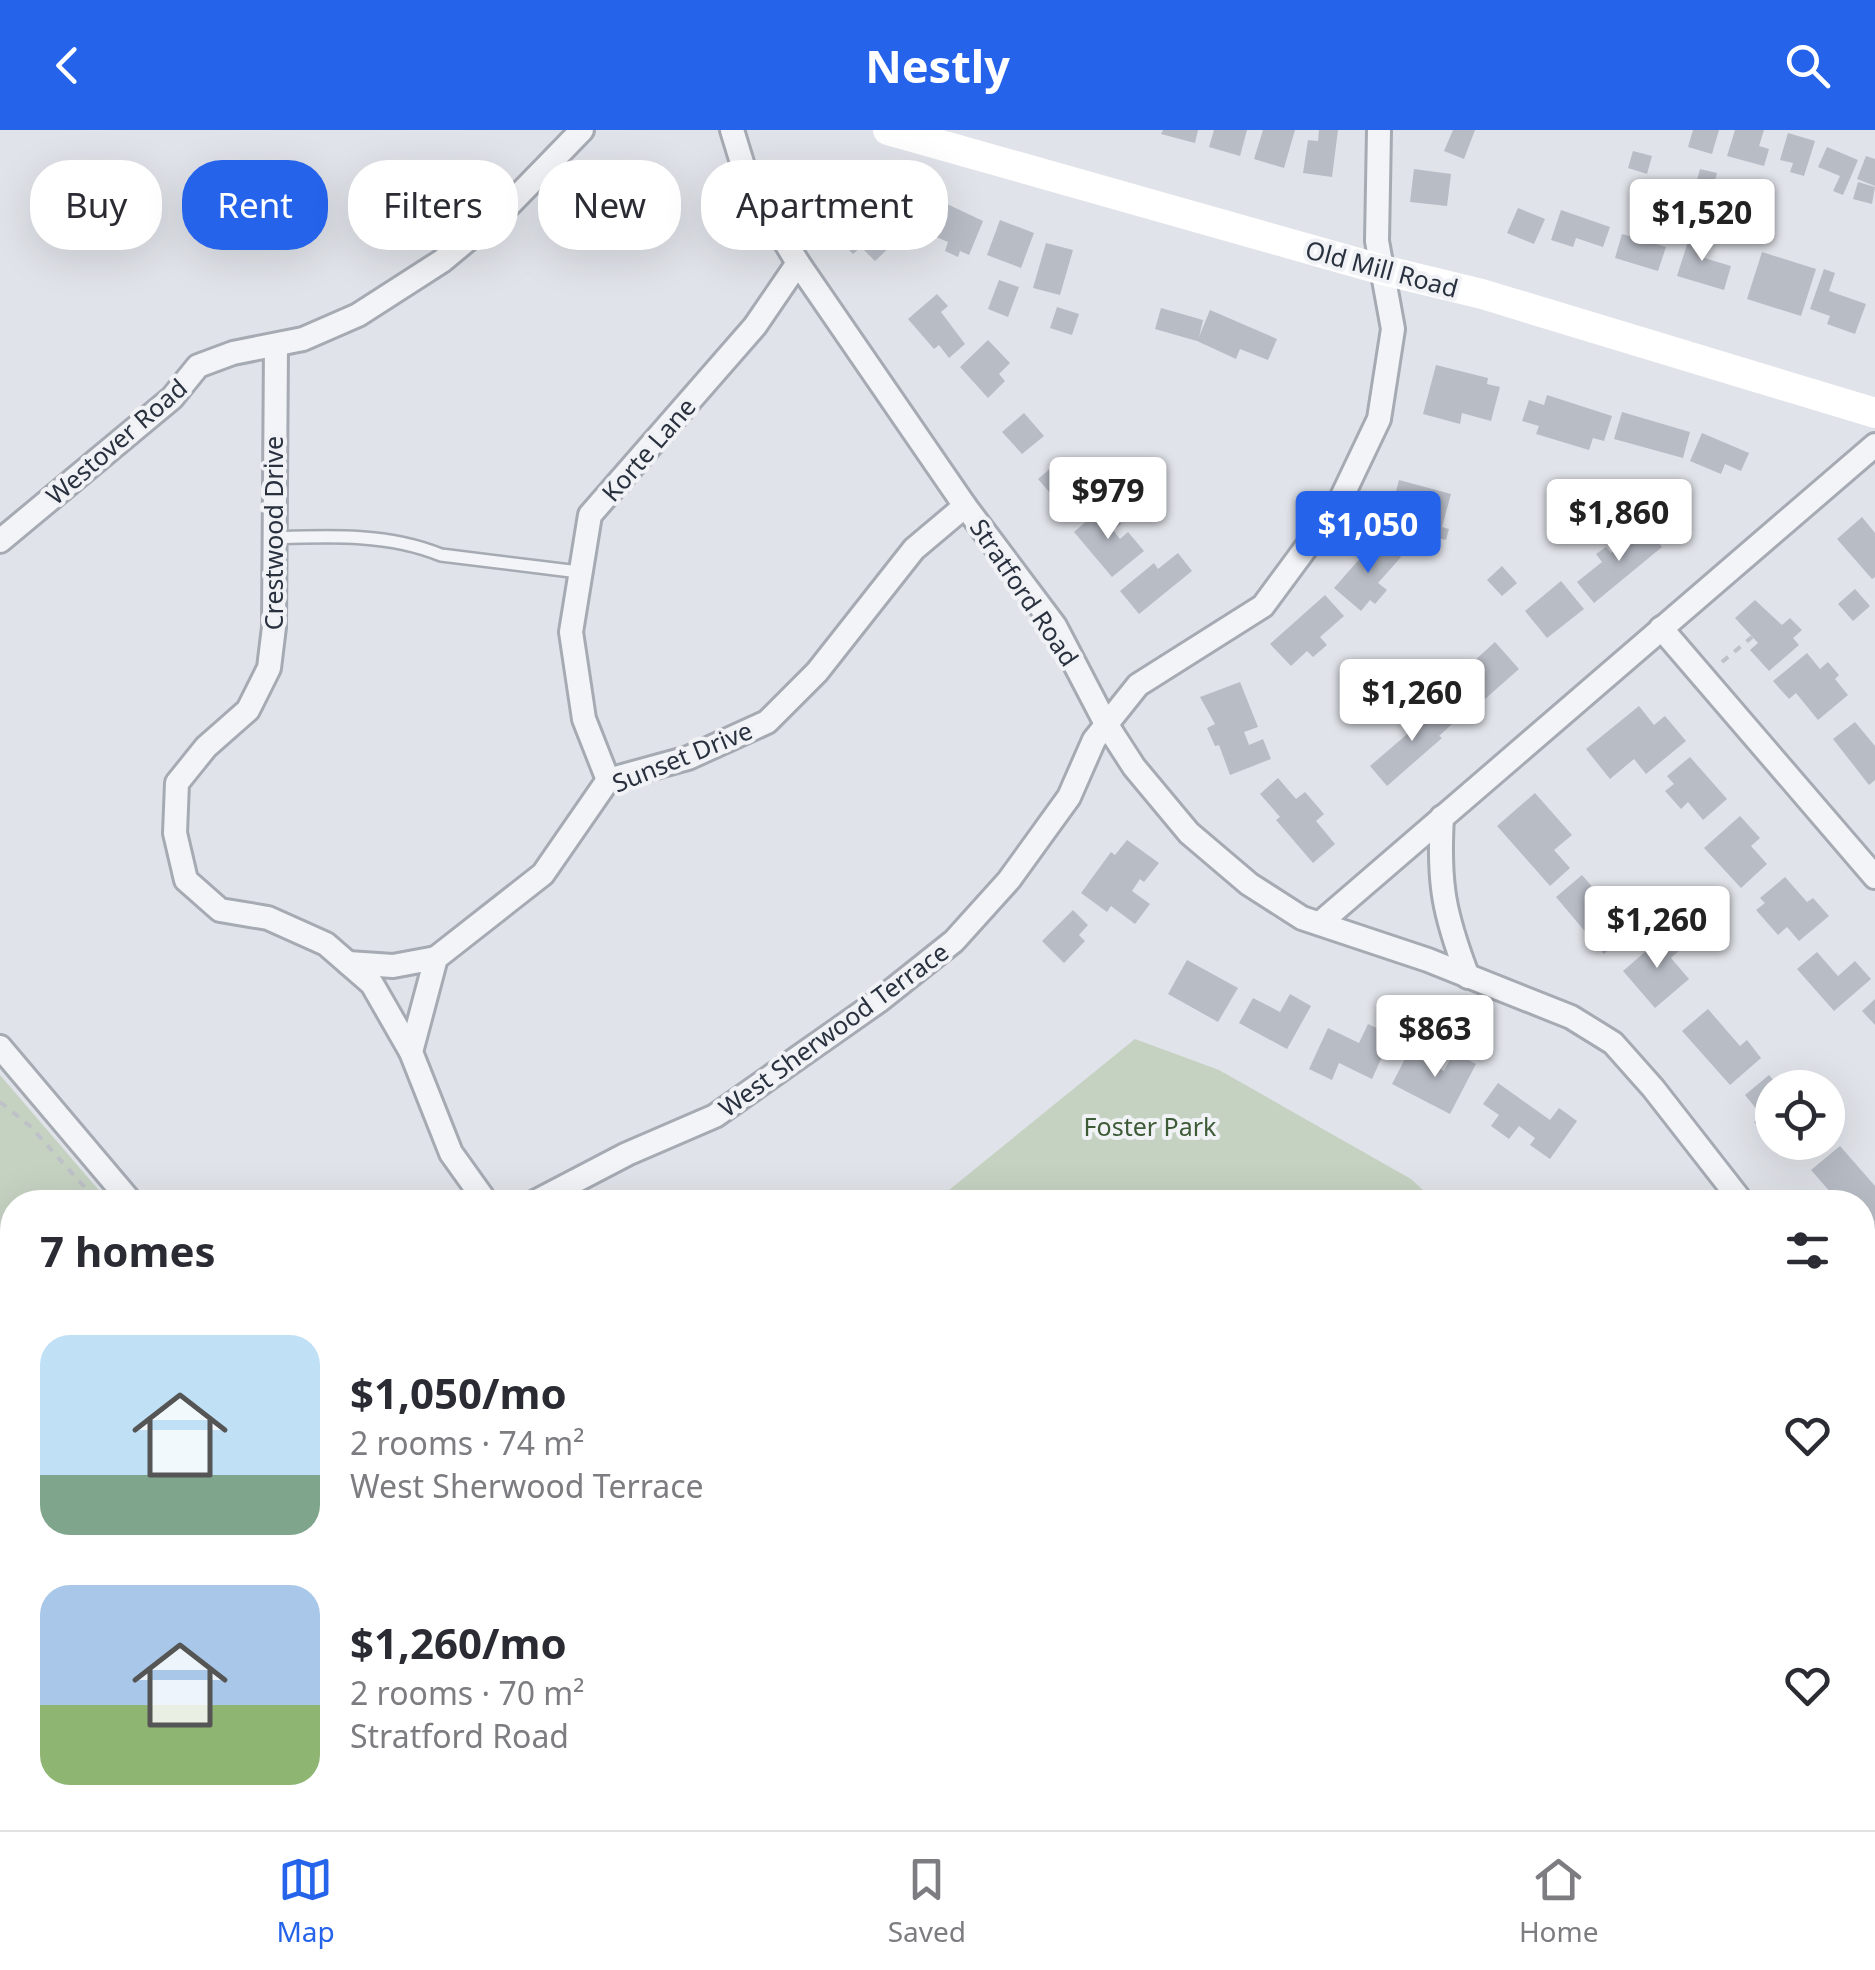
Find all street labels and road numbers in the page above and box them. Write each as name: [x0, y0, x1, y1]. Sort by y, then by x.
street label: Old Mill Road: [1302, 231, 1462, 305]
street label: Westover Road: [38, 370, 194, 512]
street label: Korte Lane: [593, 390, 703, 508]
street label: Crestwood Drive: [256, 436, 290, 630]
street label: Stratford Road: [963, 512, 1087, 672]
street label: Sunset Drive: [607, 713, 757, 799]
street label: West Sherwood Terrace: [711, 934, 955, 1124]

